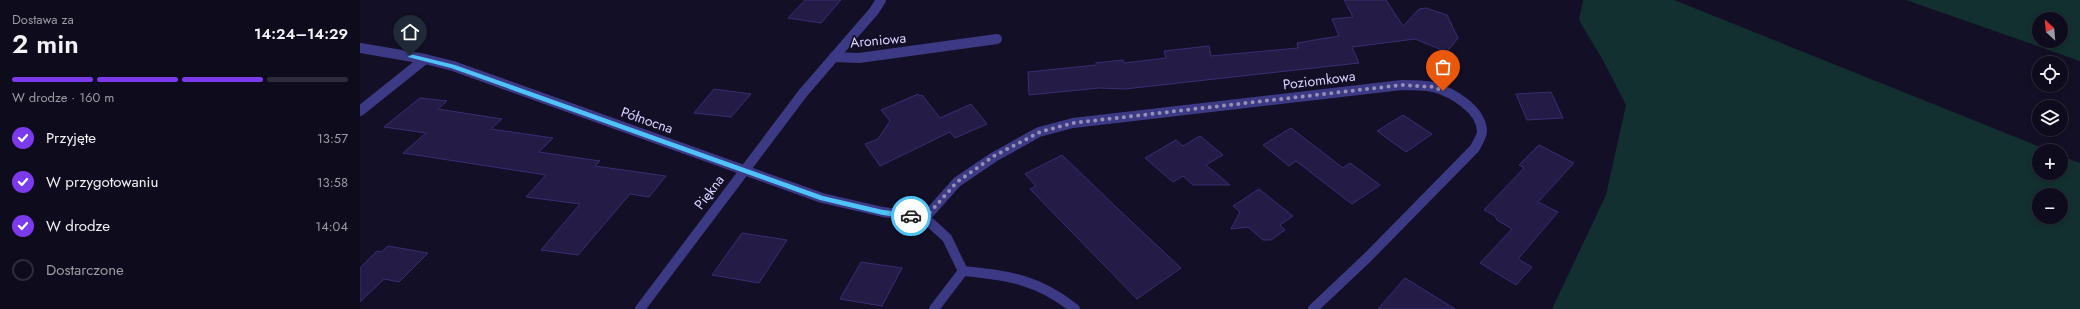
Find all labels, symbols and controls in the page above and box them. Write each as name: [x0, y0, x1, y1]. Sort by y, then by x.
text: Dostawa za: [12, 10, 74, 29]
north arrow: [2032, 12, 2068, 48]
map controls: [2032, 12, 2068, 224]
pin: [393, 15, 427, 56]
icon: home: [399, 21, 421, 43]
text: 14:24–14:29: [254, 23, 348, 45]
text: 2 min: [12, 25, 79, 63]
street label: Aroniowa: [849, 28, 907, 52]
pin: [1426, 50, 1460, 91]
icon: bag: [1432, 56, 1454, 78]
button: locate: [2032, 56, 2068, 92]
street label: Poziomkowa: [1282, 66, 1356, 94]
text: W drodze · 160 m: [12, 88, 114, 107]
button: layers: [2032, 100, 2068, 136]
street label: Północna: [618, 102, 676, 138]
icon: check: [12, 127, 34, 149]
text: Przyjęte: [46, 127, 96, 149]
text: 13:57: [317, 129, 348, 148]
button: +: [2032, 144, 2068, 180]
street label: Piękna: [689, 170, 729, 214]
icon: check: [12, 171, 34, 193]
text: W przygotowaniu: [46, 171, 158, 193]
text: 13:58: [317, 173, 348, 192]
button: −: [2032, 188, 2068, 224]
courier: [891, 196, 931, 236]
icon: car: [900, 205, 922, 227]
icon: check: [12, 215, 34, 237]
text: W drodze: [46, 215, 110, 237]
text: 14:04: [315, 217, 348, 236]
text: Dostarczone: [46, 259, 124, 281]

